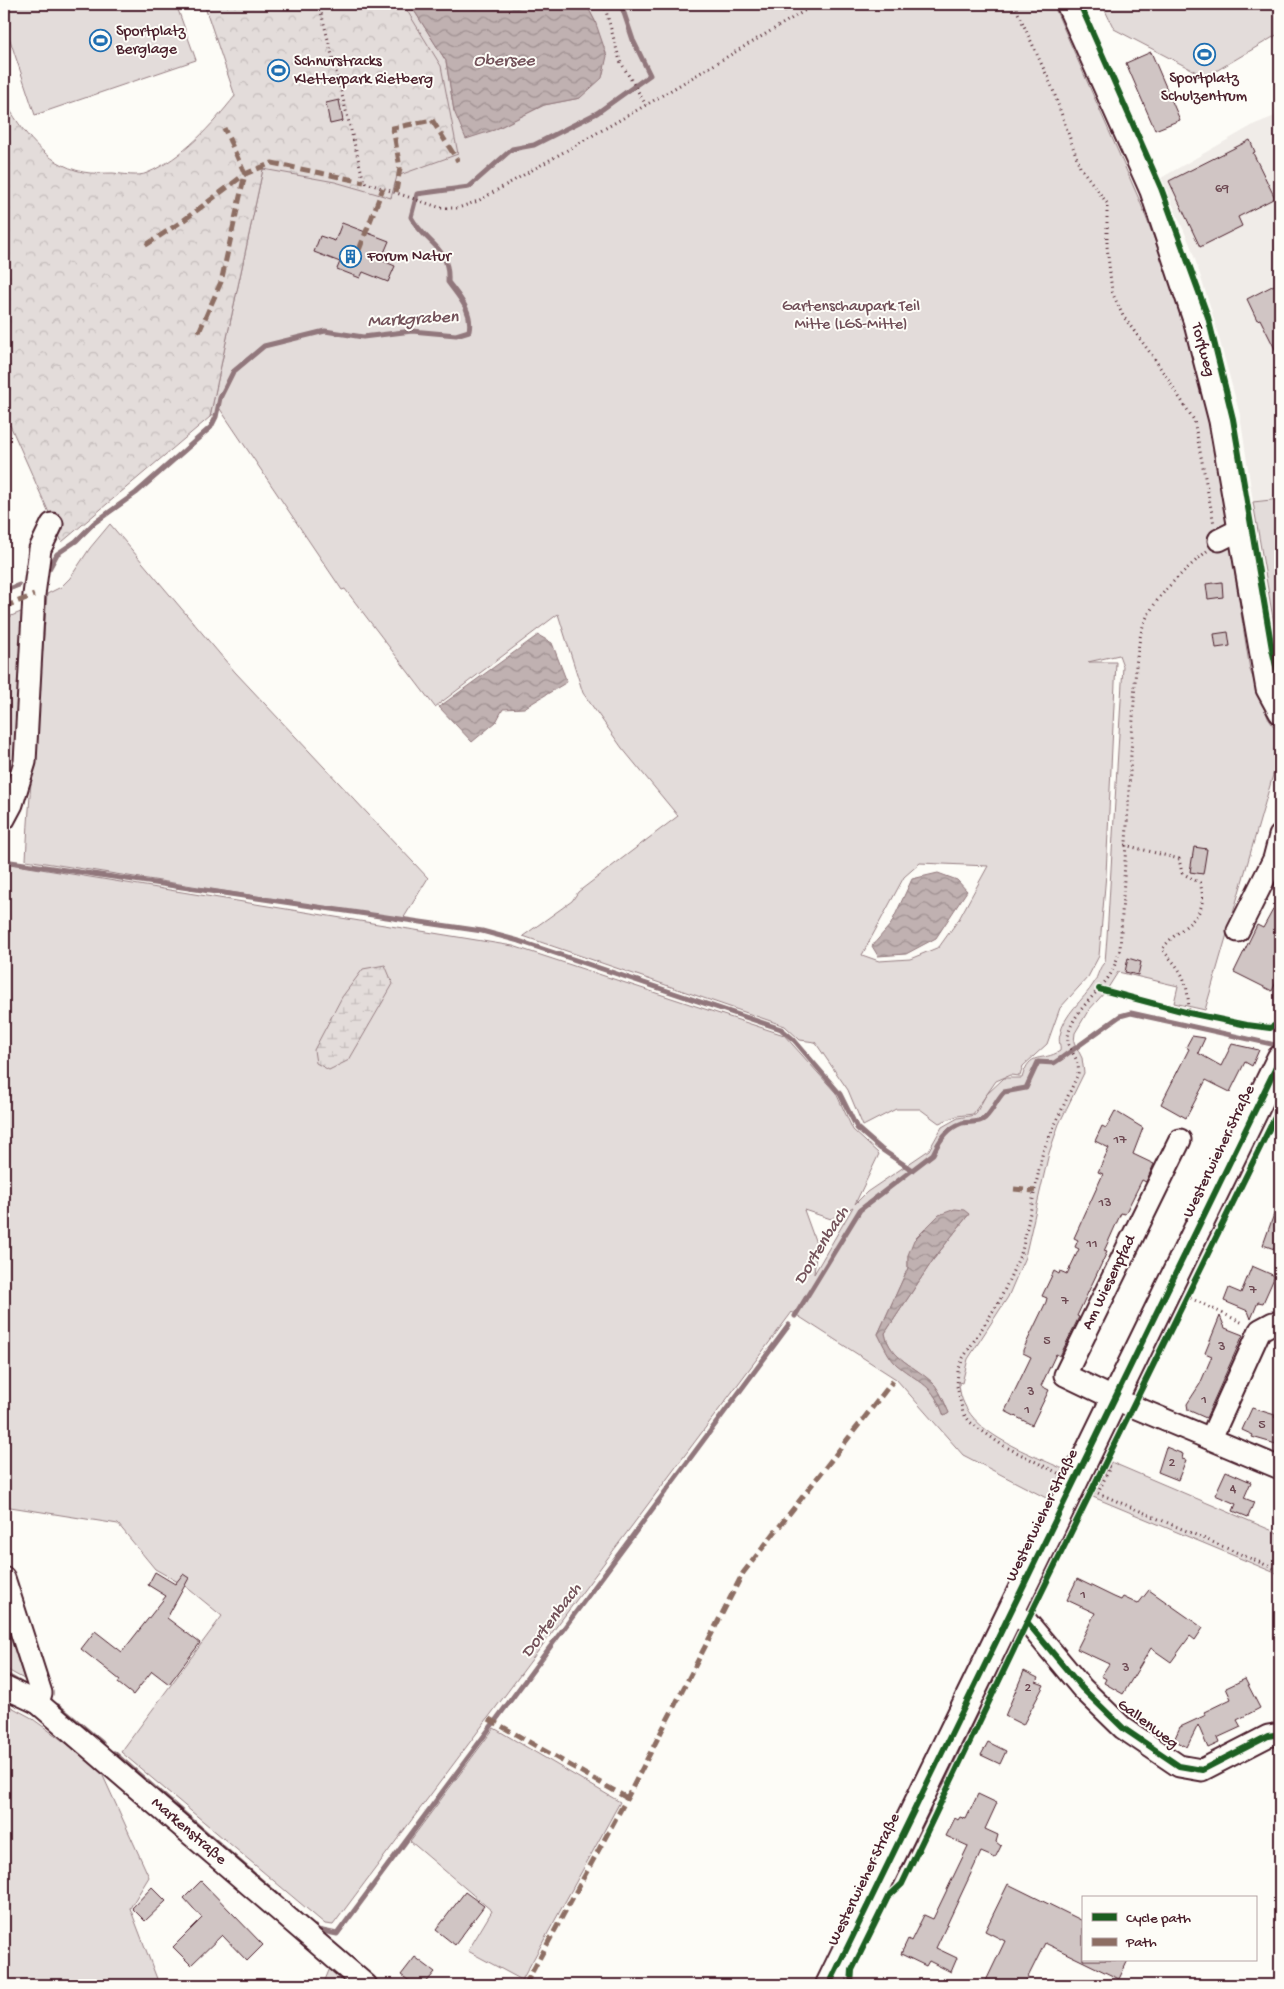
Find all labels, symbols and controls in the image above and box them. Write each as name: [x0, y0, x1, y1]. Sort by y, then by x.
place label: Sportplatz Berglage: [115, 23, 187, 60]
sports icon: Sportplatz Berglage: [88, 29, 112, 53]
sports icon: Sportplatz Schulzentrum: [1192, 43, 1216, 67]
water label: Obersee: [473, 51, 535, 72]
place label: Schnurstracks Kletterpark Rietberg: [294, 53, 433, 90]
sports icon: Schnurstracks Kletterpark Rietberg: [266, 59, 290, 83]
place label: Sportplatz Schulzentrum: [1161, 70, 1248, 107]
house number: 69: [1215, 181, 1229, 198]
building icon: Forum Natur: [339, 245, 363, 269]
place label: Forum Natur: [366, 248, 452, 267]
park label: Gartenschaupark Teil Mitte (LGS-Mitte): [782, 298, 920, 335]
water label: Markgraben: [367, 307, 459, 333]
street label: Torfweg: [1185, 320, 1218, 379]
street label: Westerwieher Straße: [1180, 1082, 1261, 1221]
house number: 17: [1113, 1132, 1127, 1149]
house number: 13: [1098, 1195, 1111, 1212]
water label: Dortenbach: [790, 1203, 854, 1289]
street label: Am Wiesenpfad: [1079, 1231, 1142, 1333]
house number: 11: [1085, 1236, 1098, 1253]
house number: 7: [1248, 1282, 1257, 1299]
house number: 7: [1060, 1293, 1069, 1310]
house number: 5: [1043, 1333, 1051, 1350]
house number: 3: [1217, 1339, 1226, 1356]
house number: 3: [1026, 1384, 1035, 1401]
house number: 1: [1200, 1392, 1207, 1409]
house number: 1: [1023, 1402, 1030, 1419]
house number: 5: [1258, 1417, 1266, 1434]
street label: Westerwieher Straße: [1003, 1446, 1084, 1585]
house number: 2: [1169, 1455, 1176, 1472]
house number: 4: [1230, 1481, 1237, 1498]
water label: Dortenbach: [517, 1579, 587, 1662]
house number: 1: [1079, 1587, 1086, 1604]
house number: 3: [1121, 1660, 1130, 1677]
house number: 2: [1025, 1680, 1032, 1697]
street label: Gallenweg: [1113, 1696, 1181, 1754]
street label: Markenstraße: [146, 1794, 230, 1870]
street label: Westerwieher Straße: [825, 1810, 906, 1949]
legend: [1082, 1896, 1256, 1962]
text: Cycle path: [1126, 1910, 1191, 1928]
text: Path: [1125, 1934, 1157, 1952]

